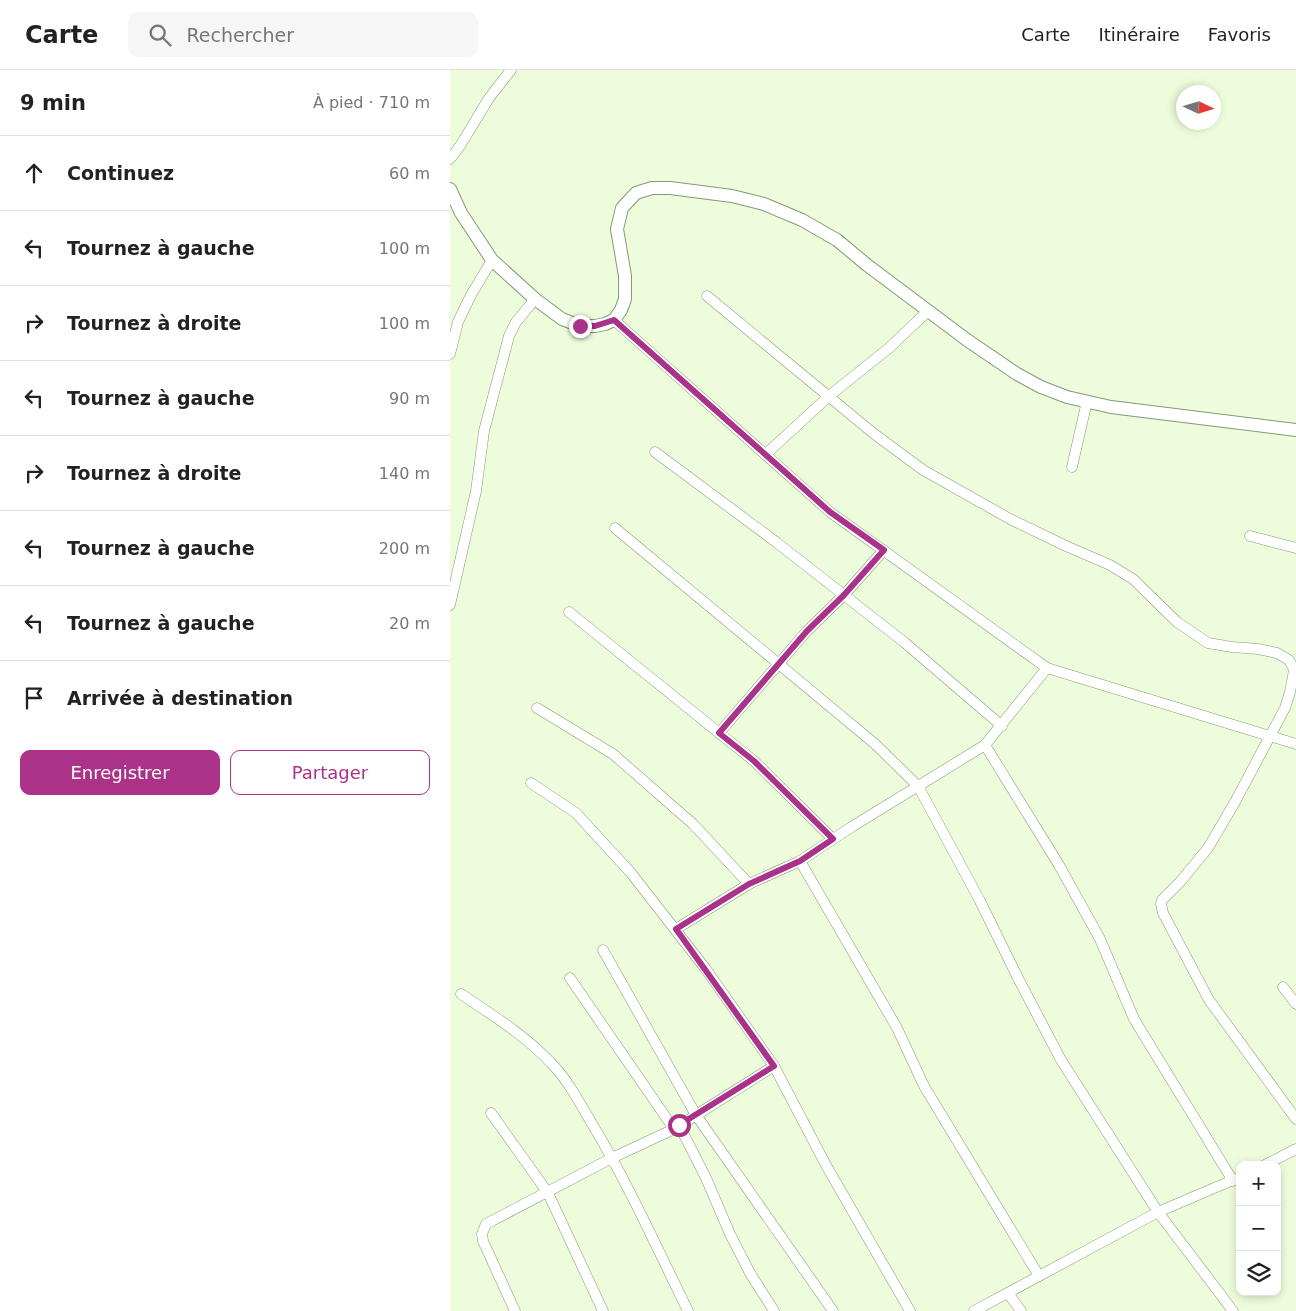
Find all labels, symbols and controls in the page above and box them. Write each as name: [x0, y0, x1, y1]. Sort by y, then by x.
search box: [128, 12, 478, 57]
text: Carte: [25, 21, 98, 49]
icon: search: [146, 21, 174, 49]
text: Rechercher: [186, 24, 294, 46]
text: Carte: [1021, 24, 1070, 45]
text: Itinéraire: [1098, 24, 1180, 45]
text: Favoris: [1208, 24, 1271, 45]
north arrow: [1176, 85, 1221, 130]
text: 9 min: [20, 91, 86, 115]
text: À pied · 710 m: [313, 93, 430, 112]
icon: ahead: [20, 159, 48, 187]
text: Continuez: [67, 162, 174, 184]
text: 60 m: [389, 164, 430, 183]
icon: left: [20, 234, 48, 262]
text: Tournez à gauche: [67, 237, 255, 259]
text: 100 m: [379, 239, 430, 258]
icon: right: [20, 309, 48, 337]
text: Tournez à droite: [67, 312, 241, 334]
text: 100 m: [379, 314, 430, 333]
route end: [569, 315, 592, 338]
icon: left: [20, 384, 48, 412]
text: Tournez à gauche: [67, 387, 255, 409]
text: 90 m: [389, 389, 430, 408]
icon: right: [20, 459, 48, 487]
text: Tournez à droite: [67, 462, 241, 484]
text: 140 m: [379, 464, 430, 483]
icon: left: [20, 534, 48, 562]
text: Tournez à gauche: [67, 537, 255, 559]
text: 200 m: [379, 539, 430, 558]
icon: left: [20, 609, 48, 637]
text: Tournez à gauche: [67, 612, 255, 634]
text: 20 m: [389, 614, 430, 633]
icon: arrive: [20, 684, 48, 712]
text: Arrivée à destination: [67, 687, 293, 709]
button: Enregistrer: [20, 750, 220, 795]
button: Partager: [230, 750, 430, 795]
route start: [668, 1114, 691, 1137]
map controls: [1236, 1161, 1281, 1296]
button: +: [1236, 1161, 1281, 1206]
button: −: [1236, 1206, 1281, 1251]
button: layers: [1236, 1251, 1281, 1296]

